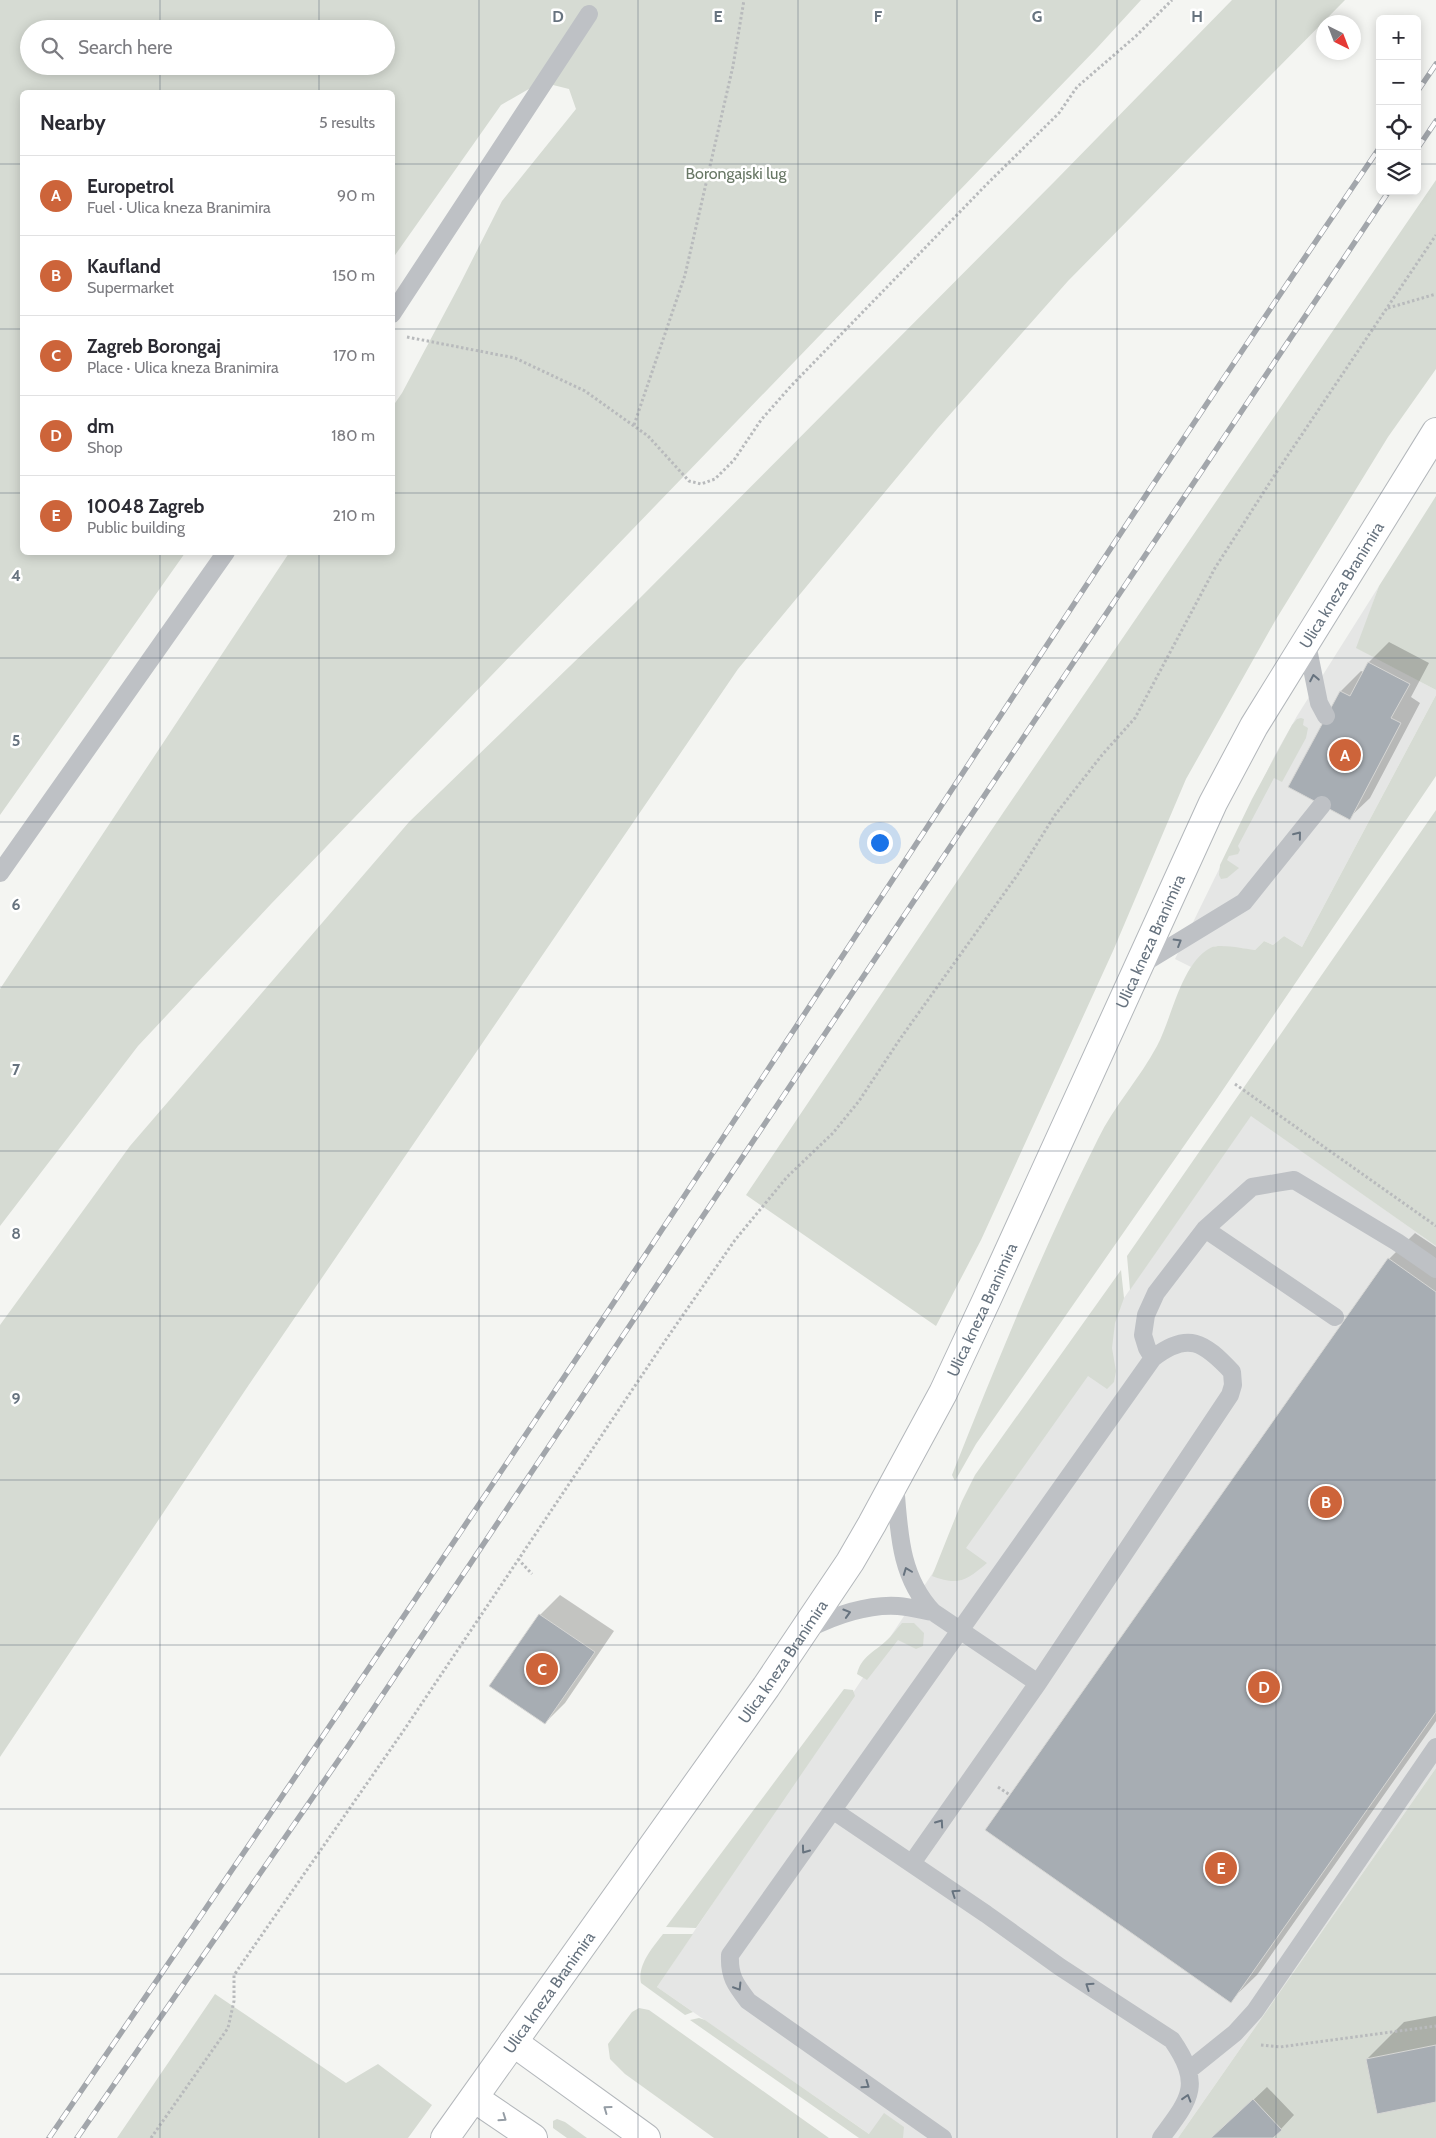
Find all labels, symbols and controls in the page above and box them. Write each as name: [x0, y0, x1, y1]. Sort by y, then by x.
text: D: [552, 7, 564, 26]
text: E: [713, 7, 723, 26]
text: F: [874, 7, 883, 26]
text: G: [1032, 7, 1042, 26]
text: H: [1191, 7, 1203, 26]
north arrow: [1316, 15, 1361, 60]
map controls: [1376, 15, 1421, 195]
button: +: [1376, 15, 1421, 60]
search box: [20, 20, 395, 75]
icon: search: [38, 34, 66, 62]
text: Search here: [78, 36, 172, 59]
button: −: [1376, 60, 1421, 105]
button: locate: [1376, 105, 1421, 150]
text: Nearby: [40, 110, 106, 135]
text: 5 results: [319, 113, 375, 132]
button: layers: [1376, 150, 1421, 195]
park label: Borongajski lug: [686, 164, 787, 183]
text: Europetrol: [87, 175, 174, 198]
text: A: [51, 186, 61, 205]
text: 90 m: [337, 186, 375, 205]
text: Fuel · Ulica kneza Branimira: [87, 198, 271, 217]
text: Kaufland: [87, 255, 161, 278]
text: B: [51, 266, 61, 285]
text: 150 m: [332, 266, 375, 285]
text: Supermarket: [87, 278, 174, 297]
text: Zagreb Borongaj: [87, 335, 221, 358]
text: C: [51, 346, 61, 365]
text: 170 m: [333, 346, 375, 365]
text: Place · Ulica kneza Branimira: [87, 358, 279, 377]
text: dm: [87, 415, 114, 438]
text: D: [50, 426, 62, 445]
text: 180 m: [331, 426, 375, 445]
text: Shop: [87, 438, 123, 457]
text: 10048 Zagreb: [87, 495, 204, 518]
text: E: [51, 506, 61, 525]
text: 210 m: [333, 506, 375, 525]
text: Public building: [87, 518, 185, 537]
street label: Ulica kneza Branimira: [1296, 518, 1388, 652]
text: 4: [11, 566, 21, 585]
one-way arrow: [1309, 674, 1320, 683]
text: 5: [12, 731, 20, 750]
pin: A: [1329, 736, 1361, 774]
your location: [867, 830, 893, 856]
one-way arrow: [1292, 832, 1301, 841]
street label: Ulica kneza Branimira: [1112, 871, 1189, 1011]
text: 6: [12, 895, 21, 914]
one-way arrow: [1173, 939, 1182, 948]
text: 7: [12, 1060, 21, 1079]
text: 8: [11, 1224, 21, 1243]
street label: Ulica kneza Branimira: [943, 1240, 1021, 1380]
text: 9: [12, 1389, 21, 1408]
pin: B: [1310, 1483, 1342, 1521]
one-way arrow: [903, 1568, 913, 1576]
street label: Ulica kneza Branimira: [734, 1596, 832, 1727]
one-way arrow: [842, 1609, 850, 1619]
pin: C: [526, 1650, 558, 1688]
pin: D: [1248, 1668, 1280, 1706]
one-way arrow: [934, 1819, 943, 1829]
one-way arrow: [802, 1845, 811, 1854]
pin: E: [1205, 1849, 1237, 1887]
one-way arrow: [952, 1890, 961, 1899]
street label: Ulica kneza Branimira: [499, 1928, 599, 2057]
one-way arrow: [731, 1981, 741, 1990]
one-way arrow: [1085, 1983, 1094, 1992]
one-way arrow: [860, 2079, 870, 2088]
one-way arrow: [1182, 2094, 1192, 2102]
one-way arrow: [604, 2107, 613, 2115]
one-way arrow: [497, 2112, 507, 2121]

